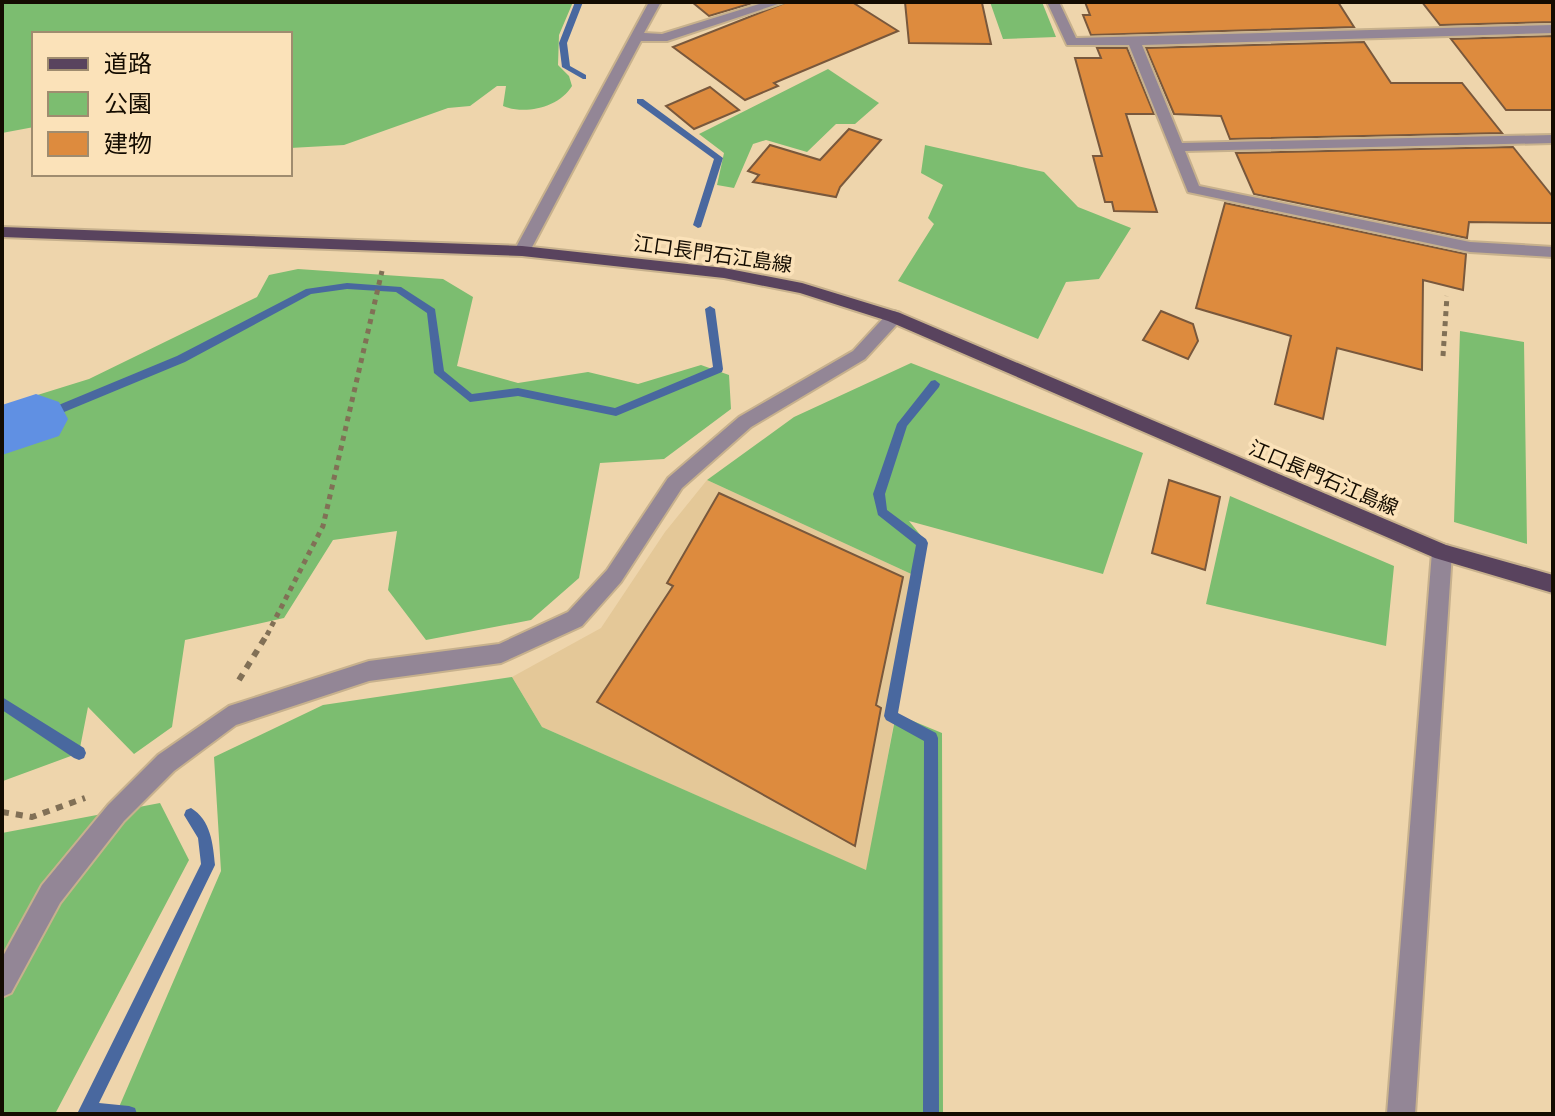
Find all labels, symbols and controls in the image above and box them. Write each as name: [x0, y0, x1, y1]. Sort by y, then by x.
legend: [32, 32, 292, 176]
text: 道路: [104, 48, 152, 77]
text: 公園: [104, 88, 152, 117]
text: 建物: [104, 128, 152, 157]
street label: 江口長門石江島線: [632, 230, 794, 276]
street label: 江口長門石江島線: [1246, 435, 1402, 519]

